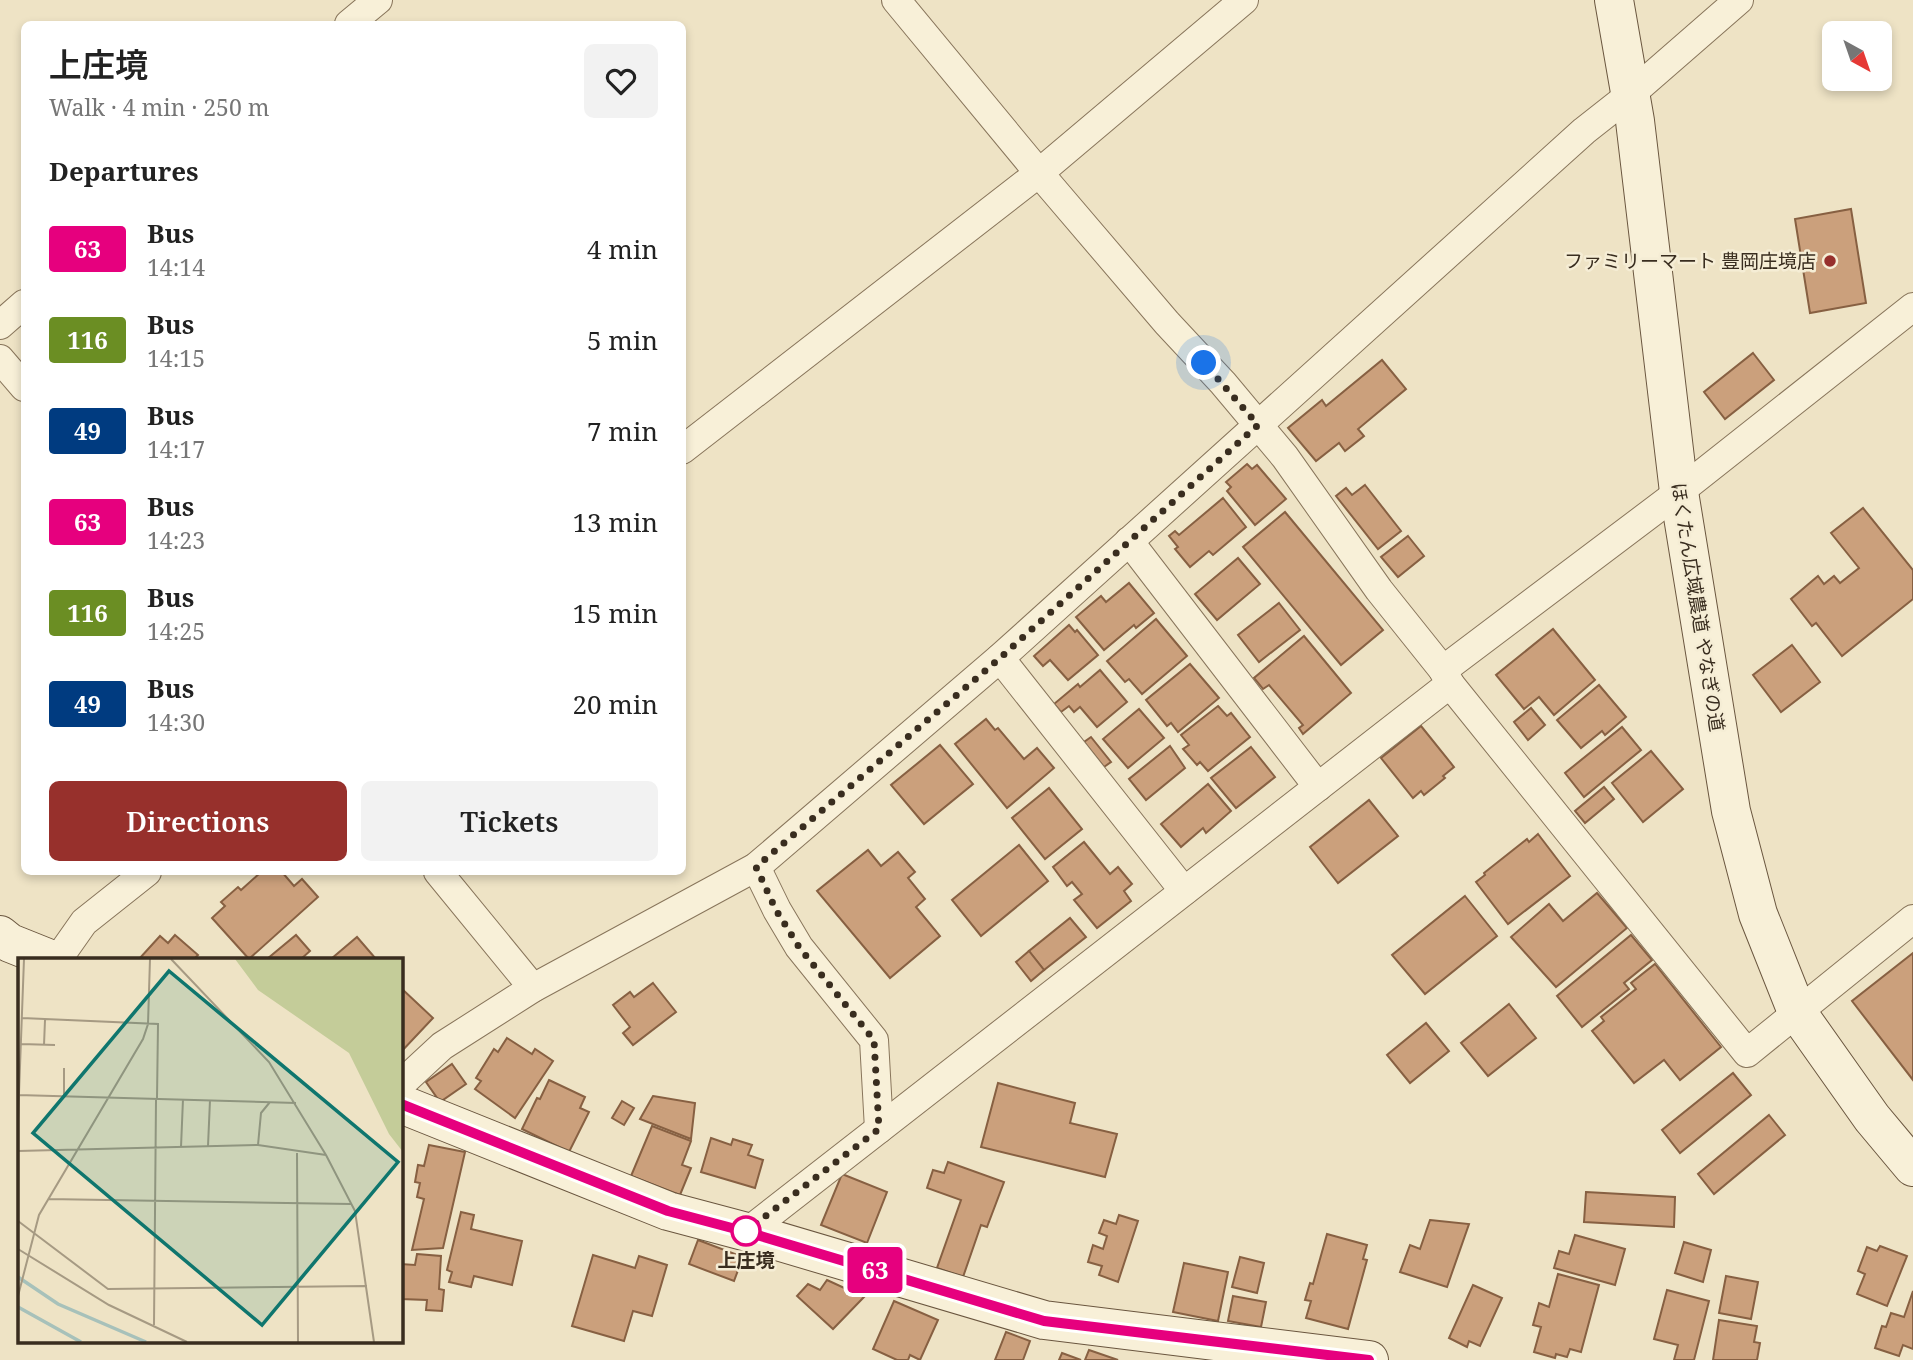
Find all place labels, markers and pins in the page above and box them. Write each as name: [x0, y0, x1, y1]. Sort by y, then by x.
place label: ファミリーマート 豊岡庄境店: [1564, 248, 1816, 274]
marker: ファミリーマート 豊岡庄境店: [1822, 253, 1838, 269]
marker: 上庄境: [731, 1216, 761, 1246]
place label: 上庄境: [717, 1247, 775, 1273]

